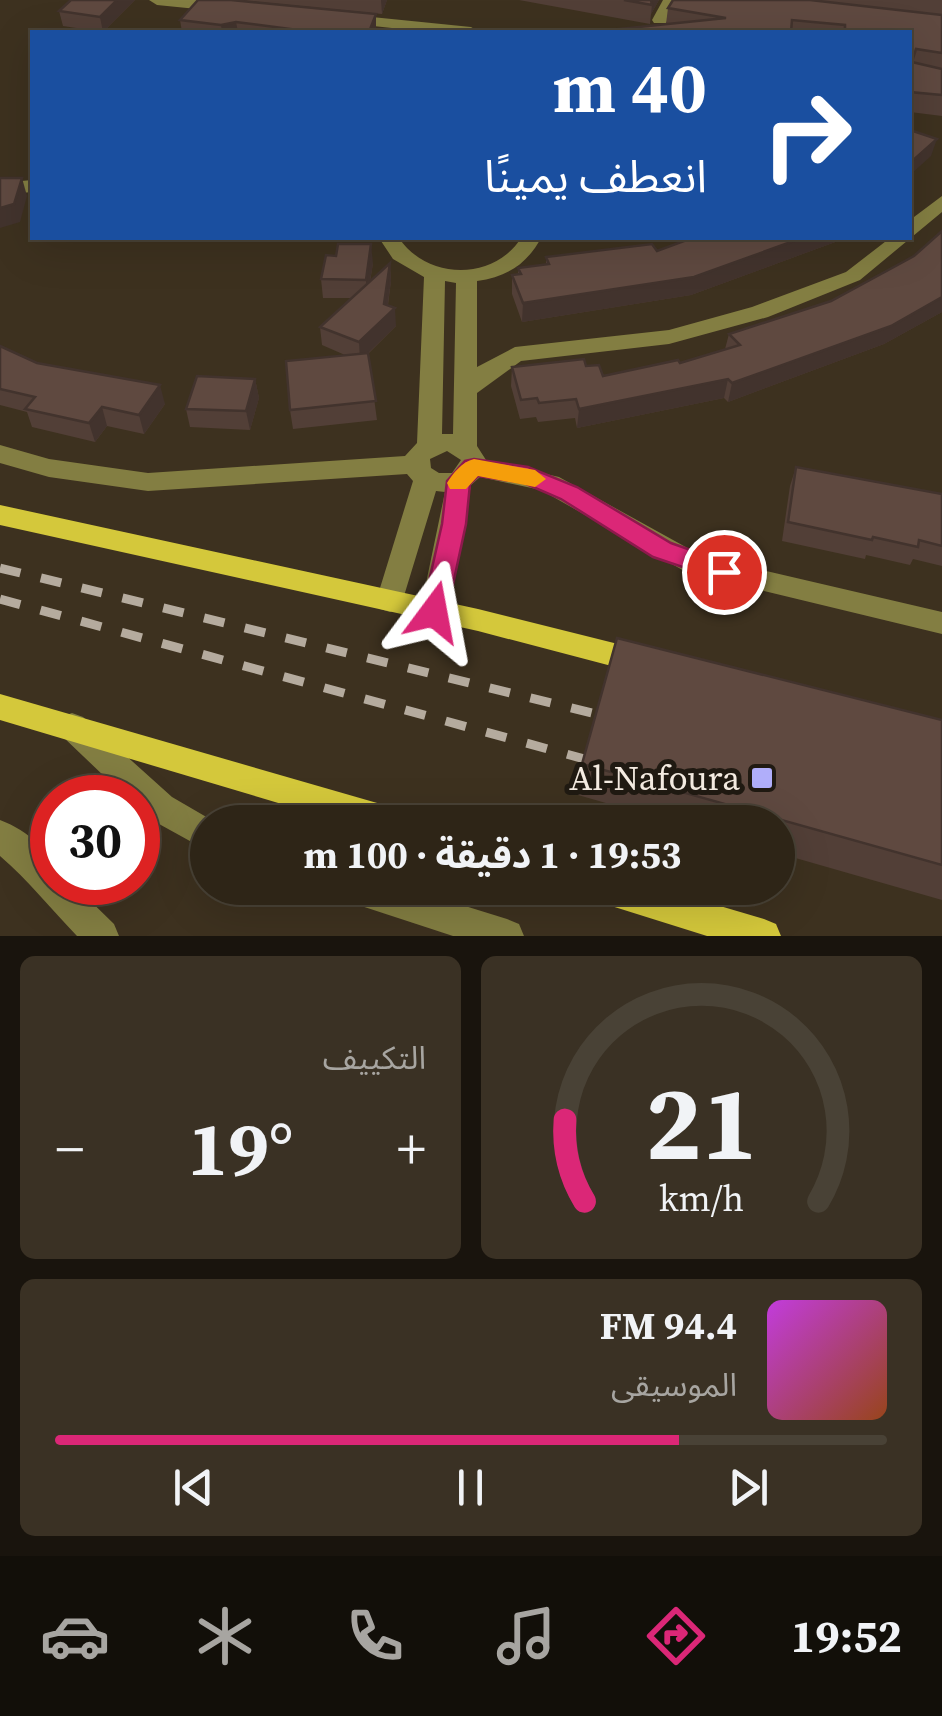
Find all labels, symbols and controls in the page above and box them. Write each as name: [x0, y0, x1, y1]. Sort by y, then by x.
text: 40 m: [553, 39, 707, 135]
icon: right: [742, 70, 872, 200]
text: انعطف يمينًا: [484, 145, 707, 207]
pin: [682, 530, 767, 615]
icon: arrive: [697, 545, 752, 600]
position arrow: [382, 560, 486, 664]
place label: Al-Nafoura: [569, 754, 740, 802]
marker: Al-Nafoura: [749, 765, 775, 791]
speed limit sign: 30: [30, 775, 160, 905]
text: 19:53 · 1 دقيقة · 100 m: [304, 829, 681, 881]
text: التكييف: [323, 1036, 426, 1080]
text: 21: [645, 1051, 758, 1194]
text: 19°: [188, 1097, 293, 1200]
text: −: [55, 1111, 84, 1186]
text: +: [397, 1111, 426, 1186]
text: km/h: [659, 1174, 744, 1223]
text: 94.4 FM: [600, 1300, 737, 1352]
text: الموسيقى: [611, 1363, 737, 1407]
icon: previous: [166, 1460, 221, 1515]
icon: pause: [443, 1460, 498, 1515]
icon: next: [721, 1460, 776, 1515]
icon: car: [40, 1601, 110, 1671]
icon: climate: [190, 1601, 260, 1671]
icon: phone: [340, 1601, 410, 1671]
icon: music: [491, 1601, 561, 1671]
icon: directions: [641, 1601, 711, 1671]
text: 19:52: [791, 1605, 902, 1667]

